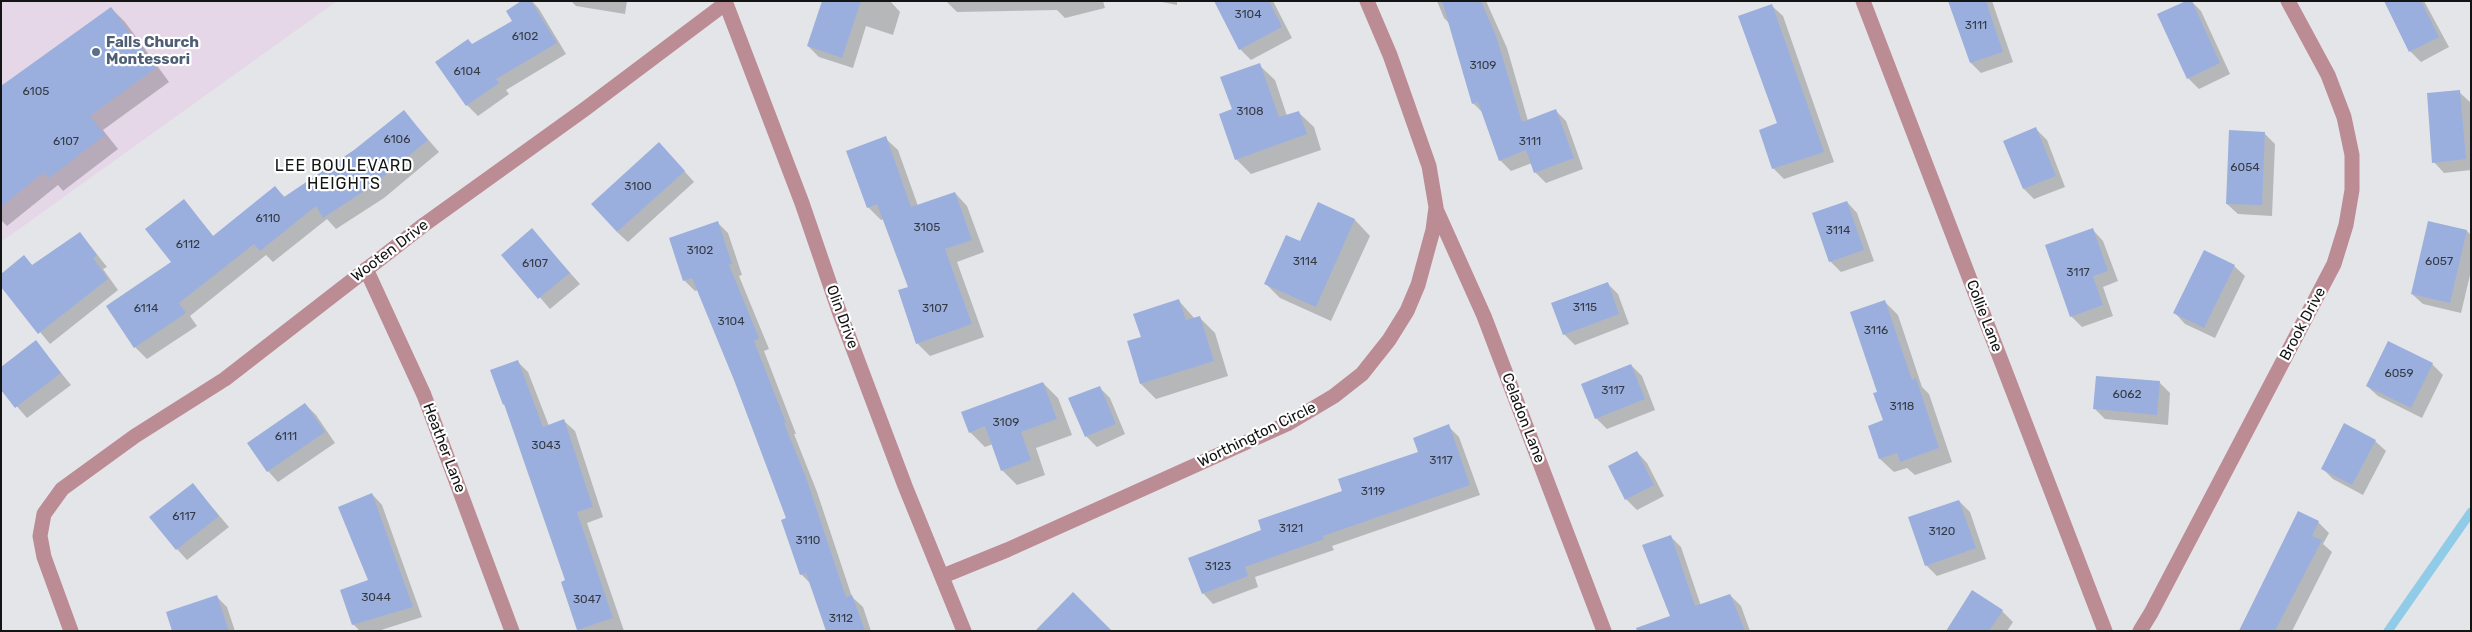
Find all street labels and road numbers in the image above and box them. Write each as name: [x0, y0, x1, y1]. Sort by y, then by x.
street label: Wooten Drive: [348, 216, 432, 286]
street label: Collie Lane: [1962, 277, 2006, 355]
street label: Olin Drive: [822, 283, 862, 351]
street label: Brook Drive: [2276, 284, 2330, 364]
street label: Celadon Lane: [1498, 371, 1548, 465]
street label: Worthington Circle: [1195, 399, 1319, 471]
street label: Heather Lane: [419, 401, 469, 495]

